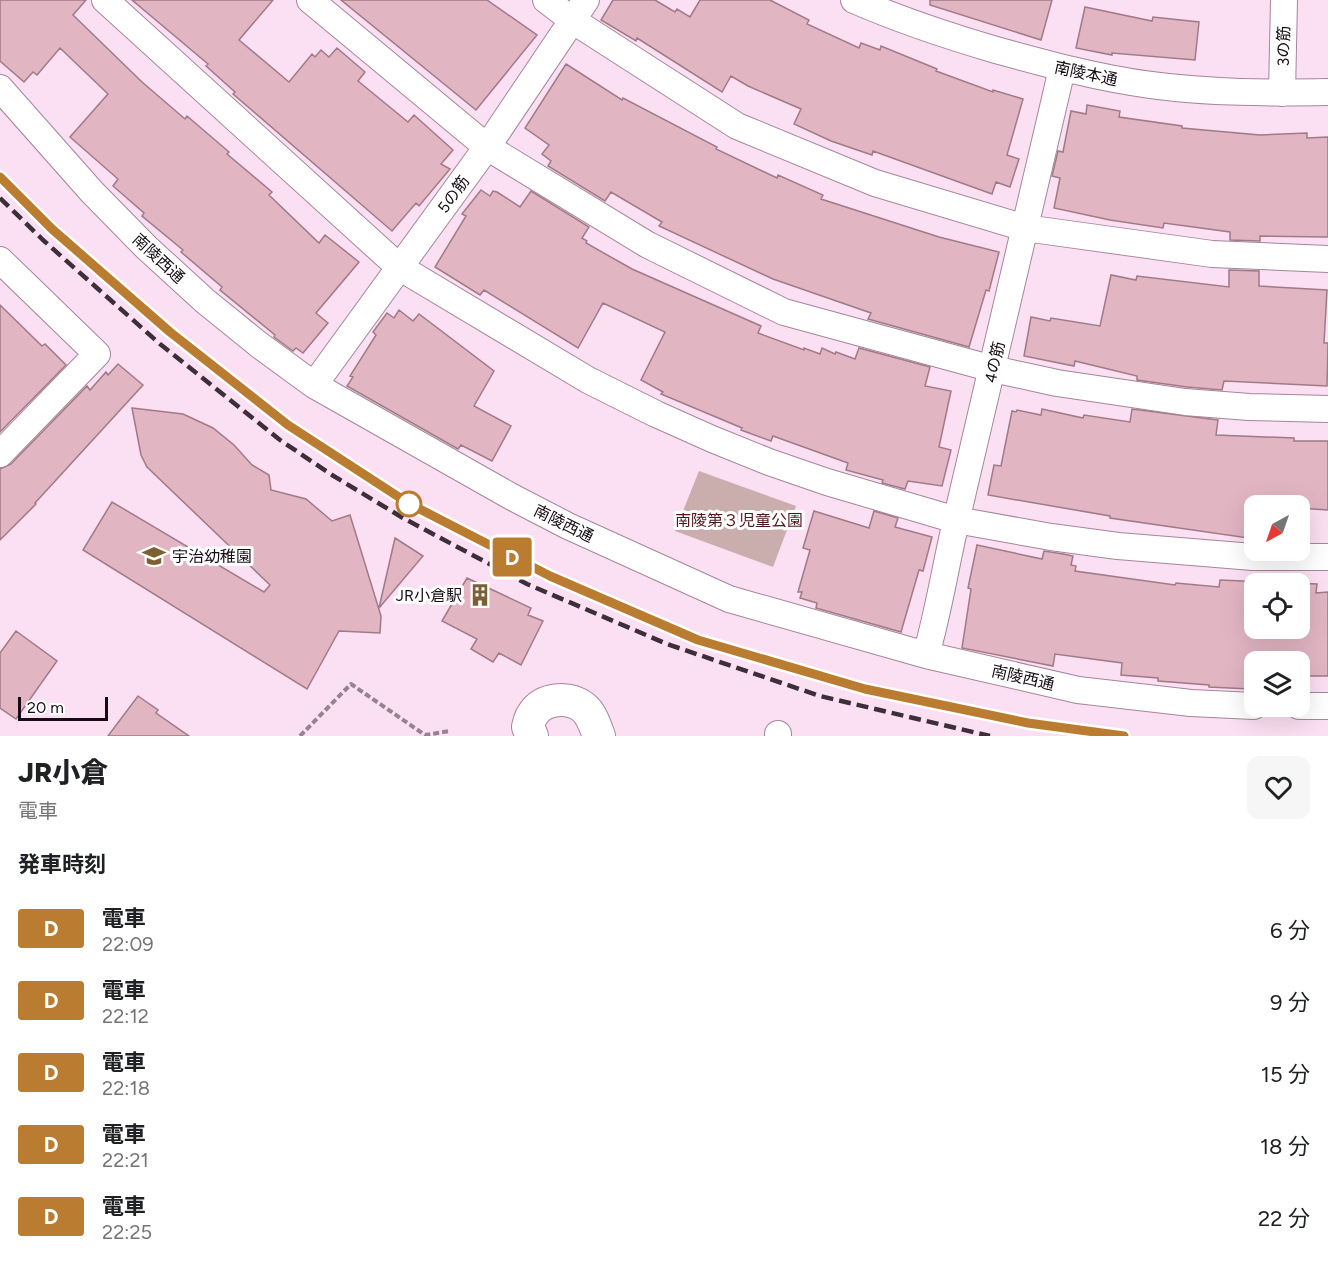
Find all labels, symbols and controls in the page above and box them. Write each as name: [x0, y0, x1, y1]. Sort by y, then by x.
street label: 3の筋: [1274, 25, 1293, 67]
street label: 南陵本通: [1053, 58, 1119, 89]
street label: 5の筋: [434, 172, 473, 217]
street label: 南陵西通: [129, 230, 189, 287]
street label: 4の筋: [981, 340, 1008, 385]
unlabelled marker: [396, 491, 422, 517]
north arrow: [1244, 495, 1310, 561]
map controls: [1244, 495, 1310, 717]
street label: 南陵西通: [531, 501, 597, 546]
park label: 南陵第３児童公園: [675, 511, 803, 530]
line badge: D: [492, 538, 532, 576]
school or university icon: 宇治幼稚園: [141, 543, 167, 569]
text: D: [505, 545, 519, 570]
place label: 宇治幼稚園: [172, 547, 252, 566]
button: locate: [1244, 573, 1310, 639]
building icon: JR小倉駅: [467, 582, 493, 608]
place label: JR小倉駅: [396, 586, 462, 605]
button: layers: [1244, 651, 1310, 717]
street label: 南陵西通: [990, 661, 1056, 694]
scale bar: [18, 694, 108, 722]
text: 20 m: [27, 698, 64, 717]
text: JR小倉: [18, 755, 108, 789]
button: heart: [1247, 756, 1310, 819]
text: 電車: [18, 799, 58, 823]
text: 発車時刻: [18, 851, 106, 878]
text: 電車: [102, 905, 146, 932]
text: D: [44, 916, 58, 941]
text: 6 分: [1270, 917, 1310, 944]
text: 22:09: [102, 932, 154, 956]
text: 電車: [102, 977, 146, 1004]
text: D: [44, 988, 58, 1013]
text: 9 分: [1270, 989, 1310, 1016]
text: 22:12: [102, 1004, 149, 1028]
text: 電車: [102, 1049, 146, 1076]
text: D: [44, 1060, 58, 1085]
text: 15 分: [1261, 1061, 1310, 1088]
text: 22:18: [102, 1076, 150, 1100]
text: 電車: [102, 1121, 146, 1148]
text: D: [44, 1132, 58, 1157]
text: 18 分: [1260, 1133, 1310, 1160]
text: 22:21: [102, 1148, 149, 1172]
text: 電車: [102, 1193, 146, 1220]
text: D: [44, 1204, 58, 1229]
text: 22 分: [1258, 1205, 1310, 1232]
text: 22:25: [102, 1220, 152, 1244]

